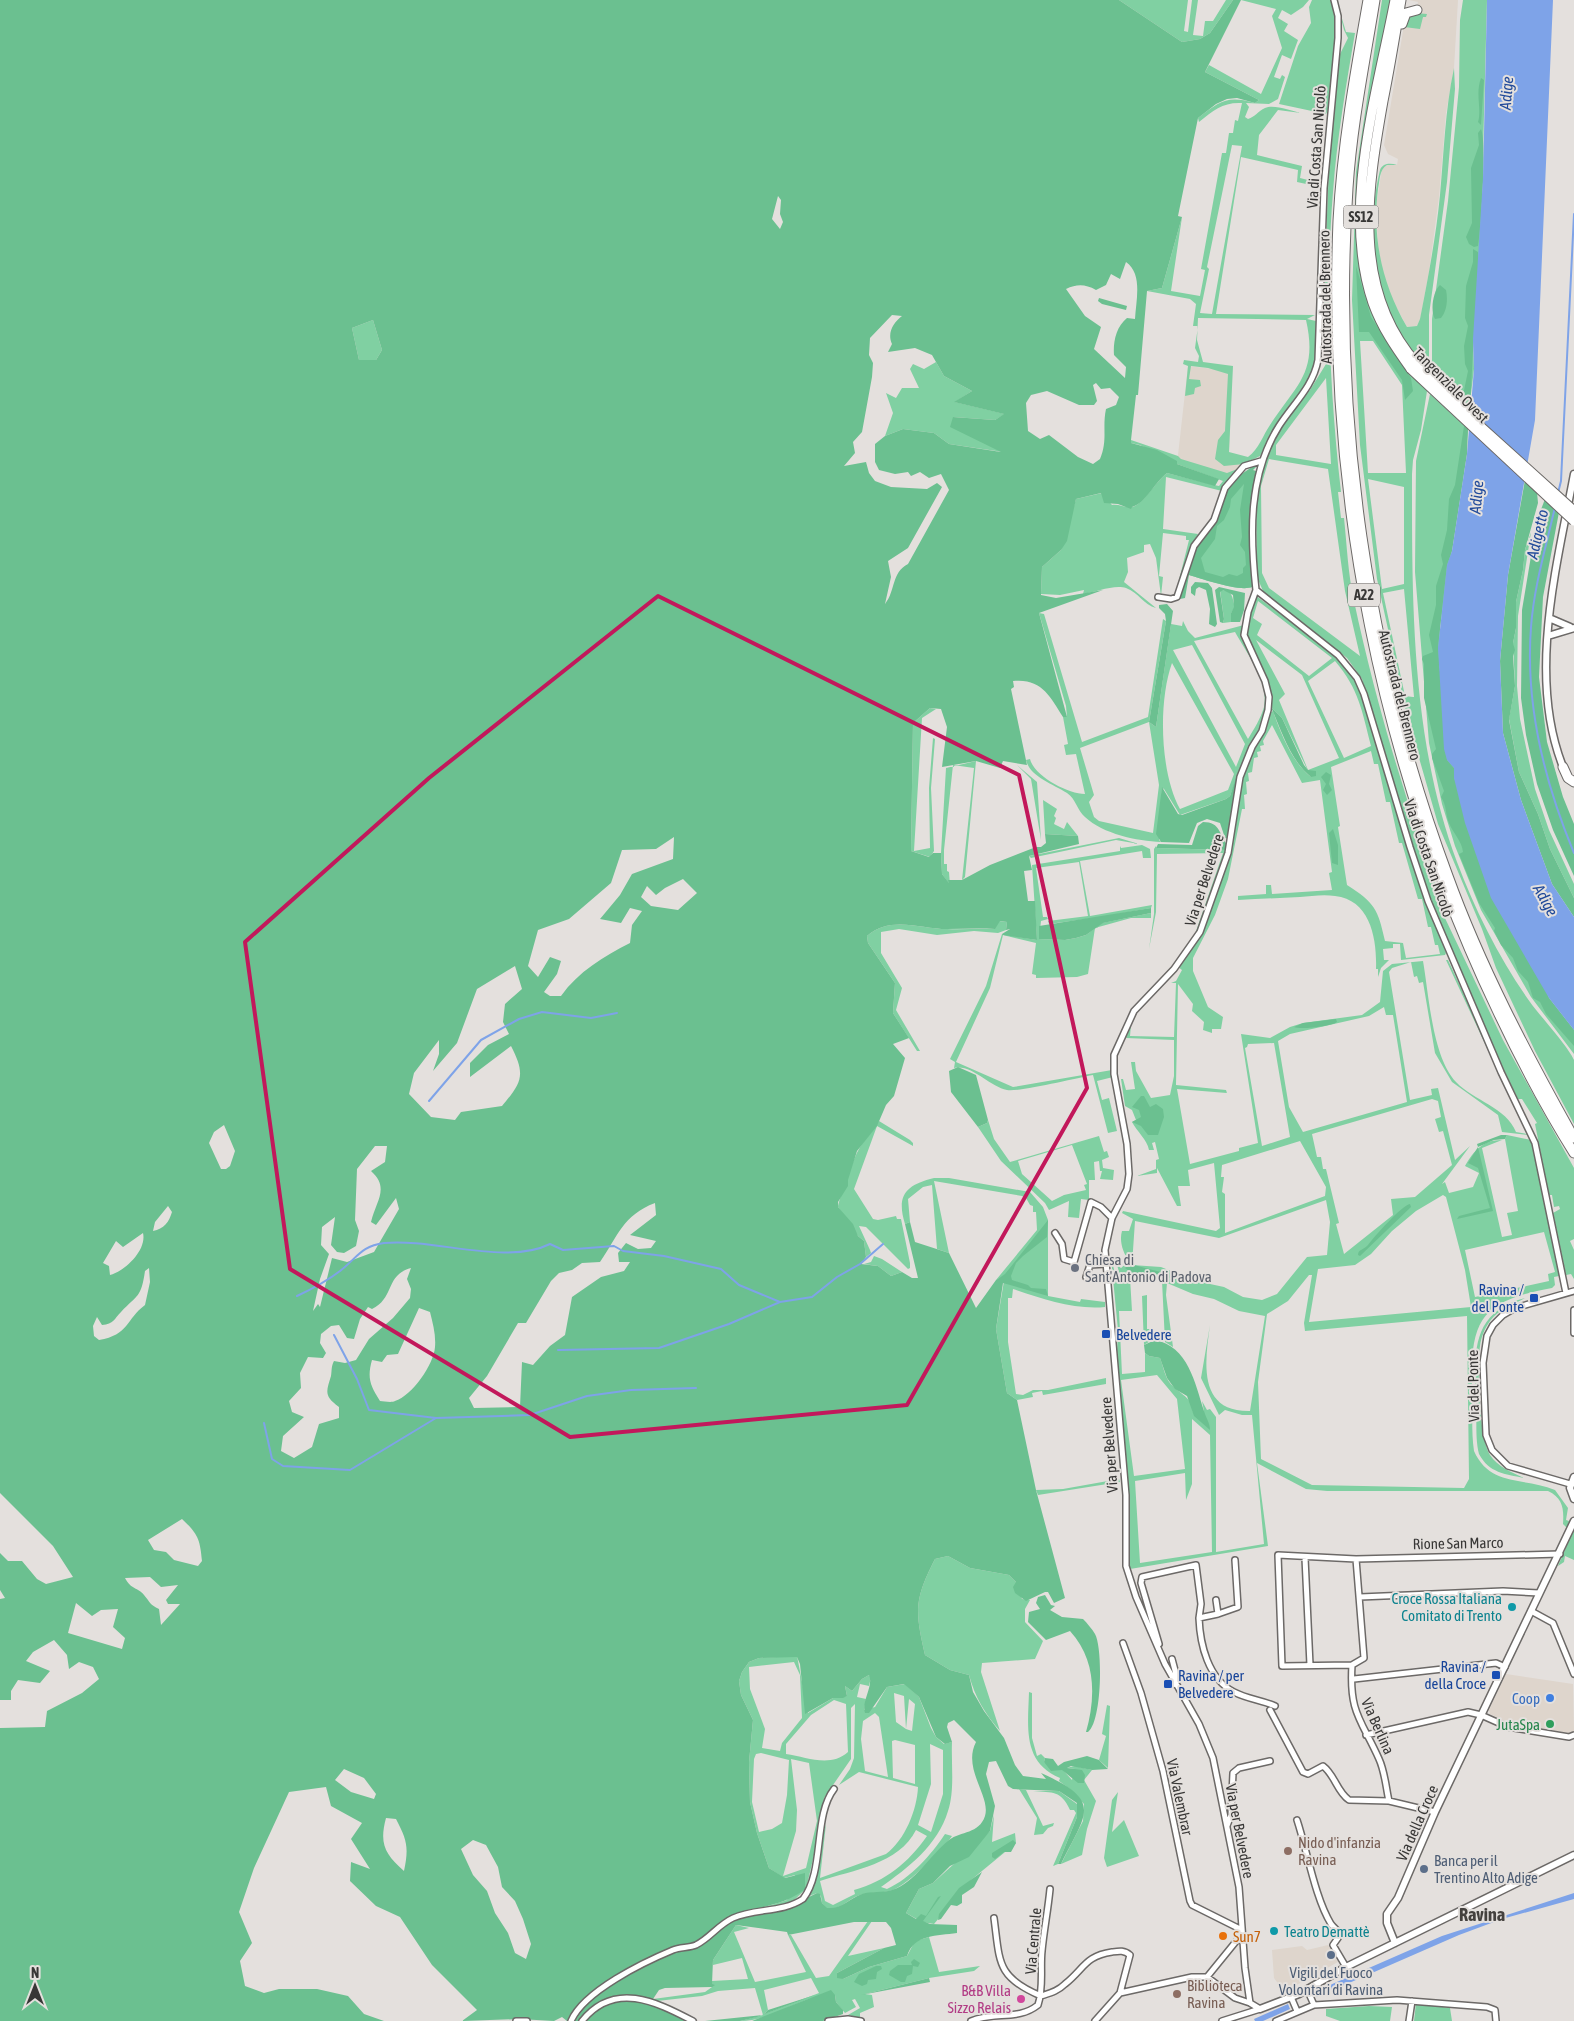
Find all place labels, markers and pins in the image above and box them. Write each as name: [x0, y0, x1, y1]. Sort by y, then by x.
place label: Chiesa di Sant'Antonio di Padova: [1085, 1251, 1212, 1285]
marker: Chiesa di Sant'Antonio di Padova: [1069, 1262, 1081, 1274]
place label: Ravina / del Ponte: [1472, 1281, 1524, 1315]
marker: Ravina / del Ponte: [1528, 1292, 1540, 1304]
place label: Belvedere: [1116, 1326, 1172, 1343]
marker: Belvedere: [1100, 1328, 1112, 1340]
place label: Croce Rossa Italiana Comitato di Trento: [1391, 1590, 1502, 1624]
marker: Croce Rossa Italiana Comitato di Trento: [1506, 1601, 1518, 1613]
place label: Ravina / della Croce: [1425, 1658, 1486, 1692]
place label: Ravina / per Belvedere: [1178, 1667, 1244, 1701]
marker: Ravina / della Croce: [1490, 1669, 1502, 1681]
marker: Ravina / per Belvedere: [1162, 1678, 1174, 1690]
place label: Coop: [1512, 1690, 1540, 1707]
marker: Coop: [1544, 1692, 1556, 1704]
place label: JutaSpa: [1496, 1716, 1540, 1733]
marker: JutaSpa: [1544, 1718, 1556, 1730]
place label: Nido d'infanzia Ravina: [1298, 1834, 1381, 1868]
marker: Nido d'infanzia Ravina: [1282, 1845, 1294, 1857]
place label: Banca per il Trentino Alto Adige: [1434, 1852, 1538, 1886]
marker: Banca per il Trentino Alto Adige: [1418, 1863, 1430, 1875]
place label: Teatro Demattè: [1284, 1923, 1370, 1940]
marker: Teatro Demattè: [1268, 1925, 1280, 1937]
place label: Sun7: [1233, 1928, 1261, 1945]
marker: Sun7: [1217, 1930, 1229, 1942]
marker: Vigili del Fuoco Volontari di Ravina: [1325, 1949, 1337, 1961]
place label: Vigili del Fuoco Volontari di Ravina: [1279, 1964, 1383, 1998]
place label: Biblioteca Ravina: [1187, 1977, 1243, 2011]
place label: B&B Villa Sizzo Relais: [947, 1982, 1011, 2016]
marker: Biblioteca Ravina: [1171, 1988, 1183, 2000]
marker: B&B Villa Sizzo Relais: [1015, 1993, 1027, 2005]

